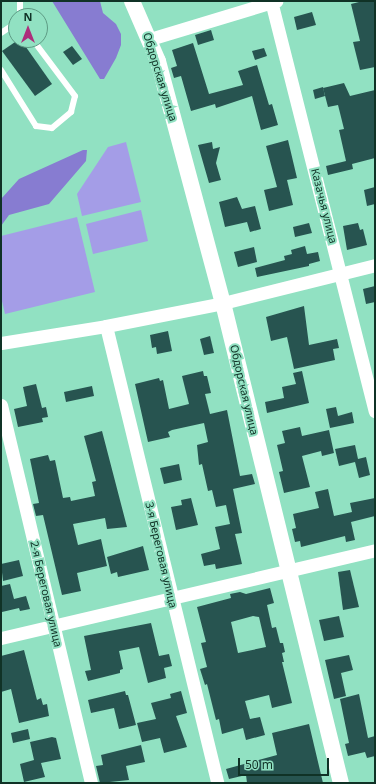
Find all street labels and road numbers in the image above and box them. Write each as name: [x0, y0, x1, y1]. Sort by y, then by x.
street label: Обдорская улица: [140, 31, 180, 123]
street label: Казачья улица: [308, 167, 340, 245]
street label: Обдорская улица: [227, 344, 261, 436]
street label: 3-я Береговая улица: [142, 501, 180, 609]
street label: 2-я Береговая улица: [27, 540, 65, 648]

